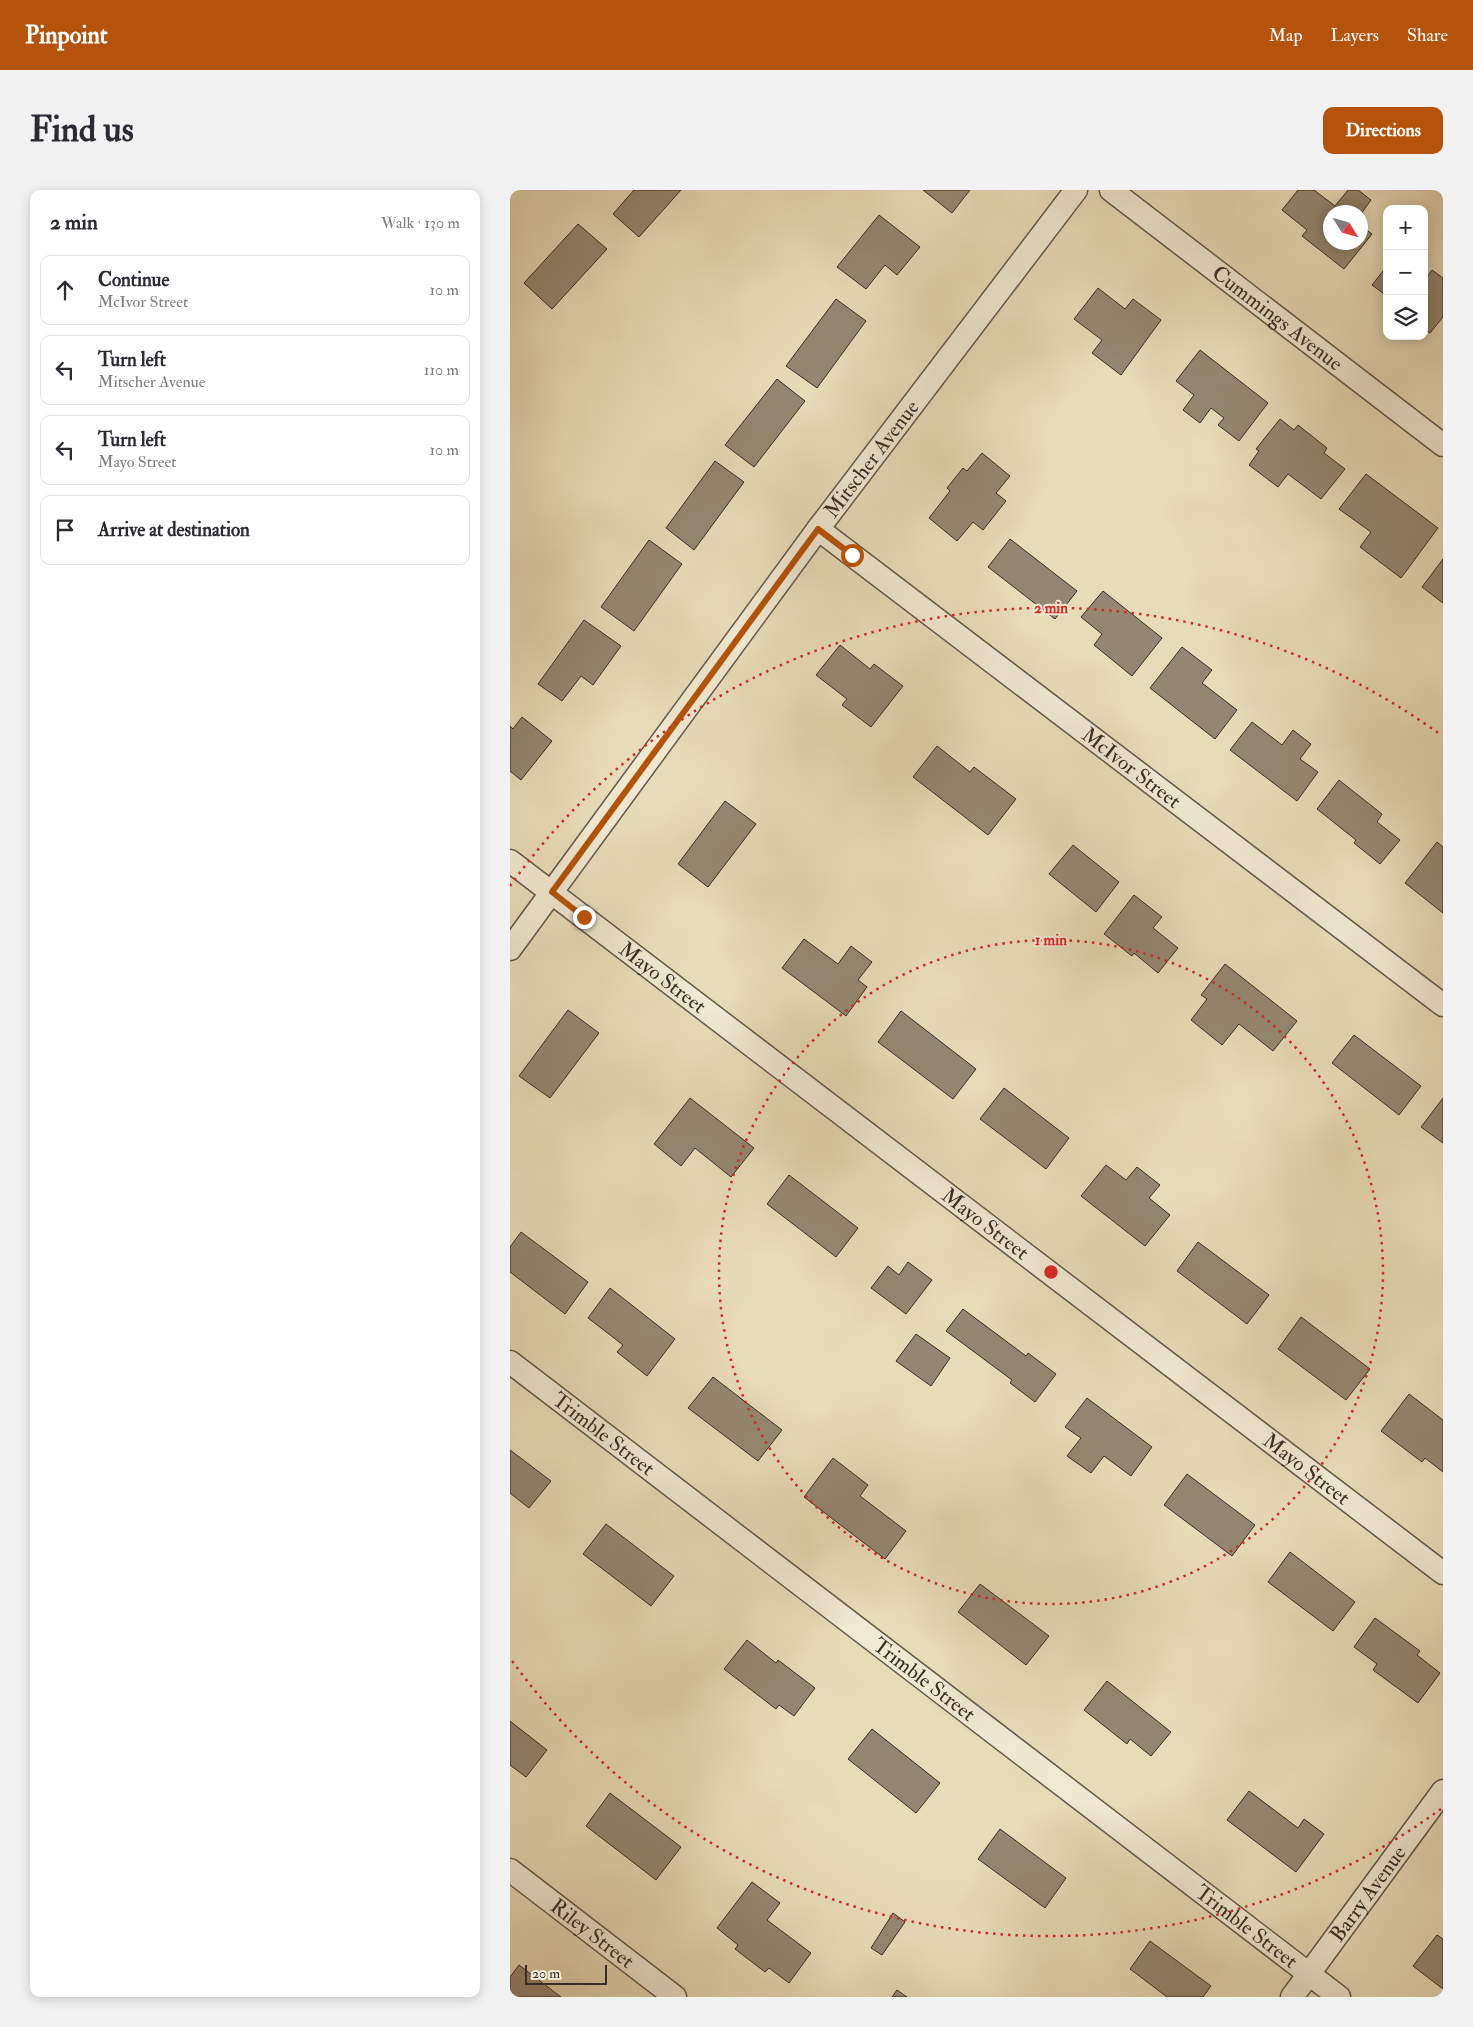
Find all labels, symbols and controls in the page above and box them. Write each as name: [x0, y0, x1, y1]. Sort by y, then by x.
text: Pinpoint: [25, 20, 108, 51]
text: Map: [1269, 24, 1303, 47]
text: Layers: [1331, 24, 1379, 47]
text: Share: [1407, 24, 1448, 47]
button: Directions: [1323, 107, 1443, 154]
text: Find us: [30, 108, 134, 152]
north arrow: [1323, 205, 1368, 250]
map controls: [1383, 205, 1428, 340]
button: +: [1383, 205, 1428, 250]
text: 2 min: [50, 209, 98, 236]
text: Walk · 130 m: [381, 213, 460, 233]
button: −: [1383, 250, 1428, 295]
street label: Cummings Avenue: [1207, 259, 1349, 377]
text: Continue: [98, 268, 169, 292]
icon: ahead: [51, 276, 79, 304]
text: 10 m: [429, 280, 459, 300]
text: McIvor Street: [98, 292, 188, 312]
button: layers: [1383, 295, 1428, 340]
text: Turn left: [98, 348, 166, 372]
icon: left: [51, 356, 79, 384]
text: 110 m: [424, 360, 459, 380]
text: Mitscher Avenue: [98, 372, 205, 392]
street label: Mitscher Avenue: [818, 394, 925, 523]
text: Turn left: [98, 428, 166, 452]
icon: left: [51, 436, 79, 464]
text: 10 m: [429, 440, 459, 460]
text: Mayo Street: [98, 452, 176, 472]
icon: arrive: [51, 516, 79, 544]
text: Arrive at destination: [98, 518, 250, 542]
route start: [841, 544, 864, 567]
text: 2 min: [1034, 599, 1068, 618]
street label: McIvor Street: [1076, 721, 1187, 814]
route end: [573, 906, 596, 929]
text: 1 min: [1035, 931, 1067, 950]
street label: Mayo Street: [614, 936, 712, 1020]
street label: Mayo Street: [936, 1182, 1035, 1266]
centre of rings: [1042, 1263, 1060, 1281]
street label: Trimble Street: [547, 1386, 661, 1482]
street label: Mayo Street: [1257, 1427, 1356, 1511]
street label: Trimble Street: [868, 1632, 981, 1727]
street label: Barry Avenue: [1324, 1840, 1412, 1947]
street label: Trimble Street: [1190, 1878, 1304, 1974]
street label: Riley Street: [545, 1893, 640, 1974]
scale bar: [525, 1962, 608, 1985]
text: 20 m: [532, 1965, 560, 1982]

